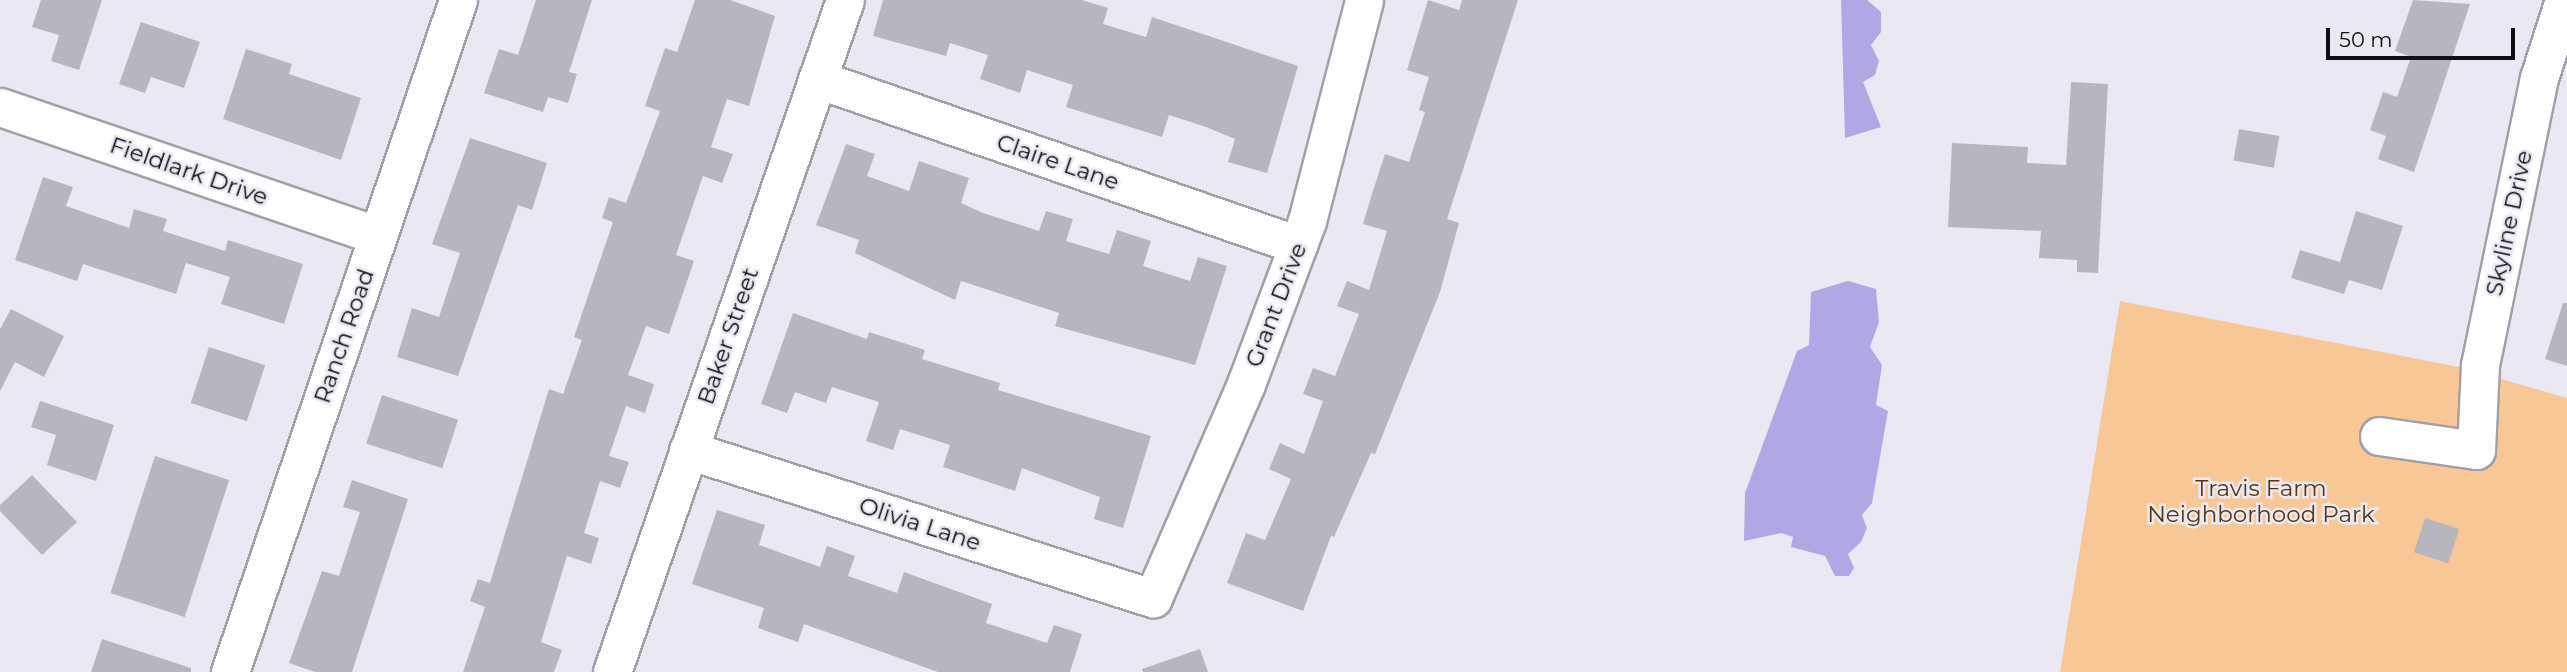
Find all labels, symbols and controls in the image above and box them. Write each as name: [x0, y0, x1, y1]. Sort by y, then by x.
scale bar: [2329, 14, 2518, 58]
text: 50 m: [2339, 27, 2393, 52]
street label: Claire Lane: [993, 128, 1123, 196]
street label: Fieldlark Drive: [106, 131, 272, 211]
street label: Skyline Drive: [2480, 148, 2538, 298]
street label: Grant Drive: [1240, 239, 1312, 371]
street label: Baker Street: [692, 264, 764, 408]
street label: Ranch Road: [308, 265, 380, 407]
park label: Travis Farm Neighborhood Park: [2147, 474, 2375, 528]
street label: Olivia Lane: [856, 491, 984, 557]

